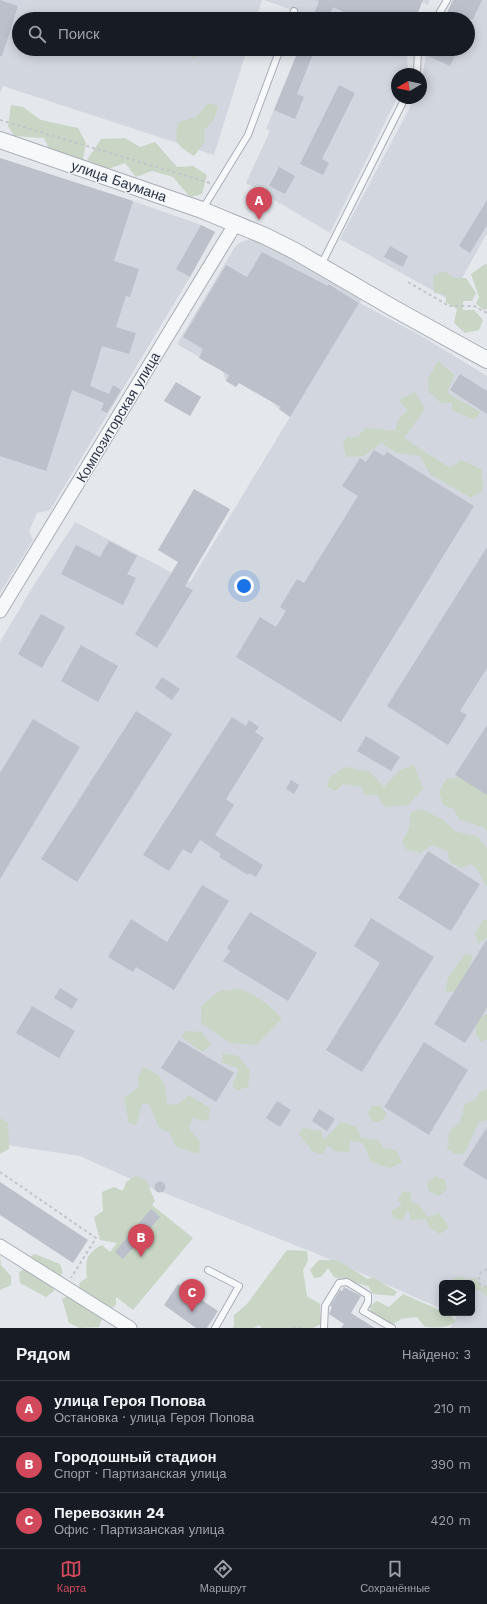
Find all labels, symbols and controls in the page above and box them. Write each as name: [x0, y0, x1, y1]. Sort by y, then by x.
search box: [12, 12, 475, 56]
icon: search: [26, 23, 48, 45]
text: Поиск: [58, 25, 100, 43]
north arrow: [391, 68, 427, 104]
street label: улица Баумана: [69, 157, 169, 205]
pin: A: [246, 187, 272, 220]
street label: Композиторская улица: [73, 349, 163, 485]
your location: [234, 576, 254, 596]
pin: B: [128, 1224, 154, 1257]
pin: C: [179, 1279, 205, 1312]
map controls: [439, 1280, 475, 1316]
button: layers: [439, 1280, 475, 1316]
text: Рядом: [16, 1344, 71, 1364]
text: Найдено: 3: [402, 1347, 471, 1362]
text: улица Героя Попова: [54, 1392, 206, 1410]
text: A: [25, 1401, 33, 1416]
text: 210 m: [433, 1401, 471, 1416]
text: Остановка · улица Героя Попова: [54, 1410, 254, 1425]
text: Городошный стадион: [54, 1448, 217, 1466]
text: B: [25, 1457, 33, 1472]
text: 390 m: [430, 1457, 471, 1472]
text: Спорт · Партизанская улица: [54, 1466, 226, 1481]
text: Перевозкин 24: [54, 1504, 165, 1522]
text: C: [25, 1513, 33, 1528]
text: 420 m: [431, 1513, 471, 1528]
text: Офис · Партизанская улица: [54, 1522, 224, 1537]
tab: Карта: [57, 1558, 86, 1595]
tab: Маршрут: [200, 1558, 247, 1595]
tab: Сохранённые: [360, 1558, 430, 1595]

